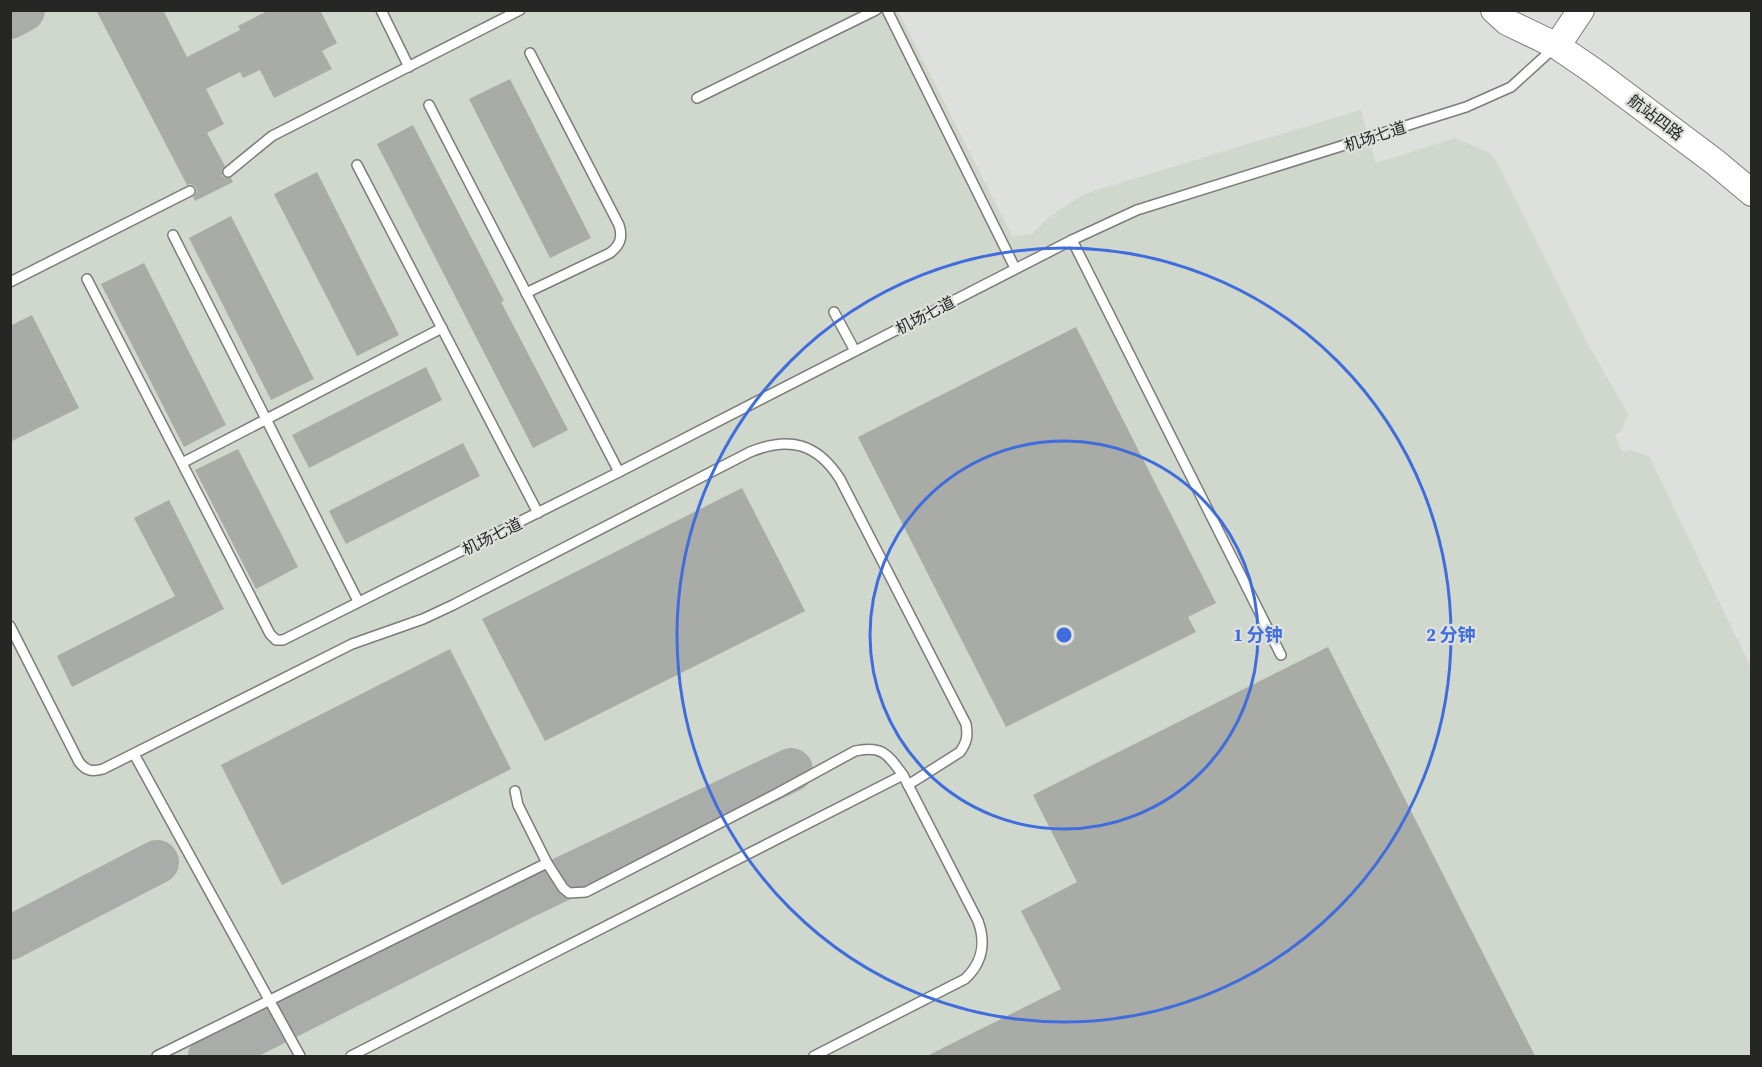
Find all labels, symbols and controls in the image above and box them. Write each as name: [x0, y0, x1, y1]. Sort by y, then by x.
street label: 航站四路: [1624, 89, 1688, 145]
street label: 机场七道: [1341, 116, 1409, 156]
street label: 机场七道: [891, 291, 959, 339]
street label: 机场七道: [458, 512, 526, 560]
text: 1 分钟: [1233, 622, 1283, 647]
text: 2 分钟: [1426, 622, 1476, 647]
centre of rings: [1054, 625, 1074, 645]

